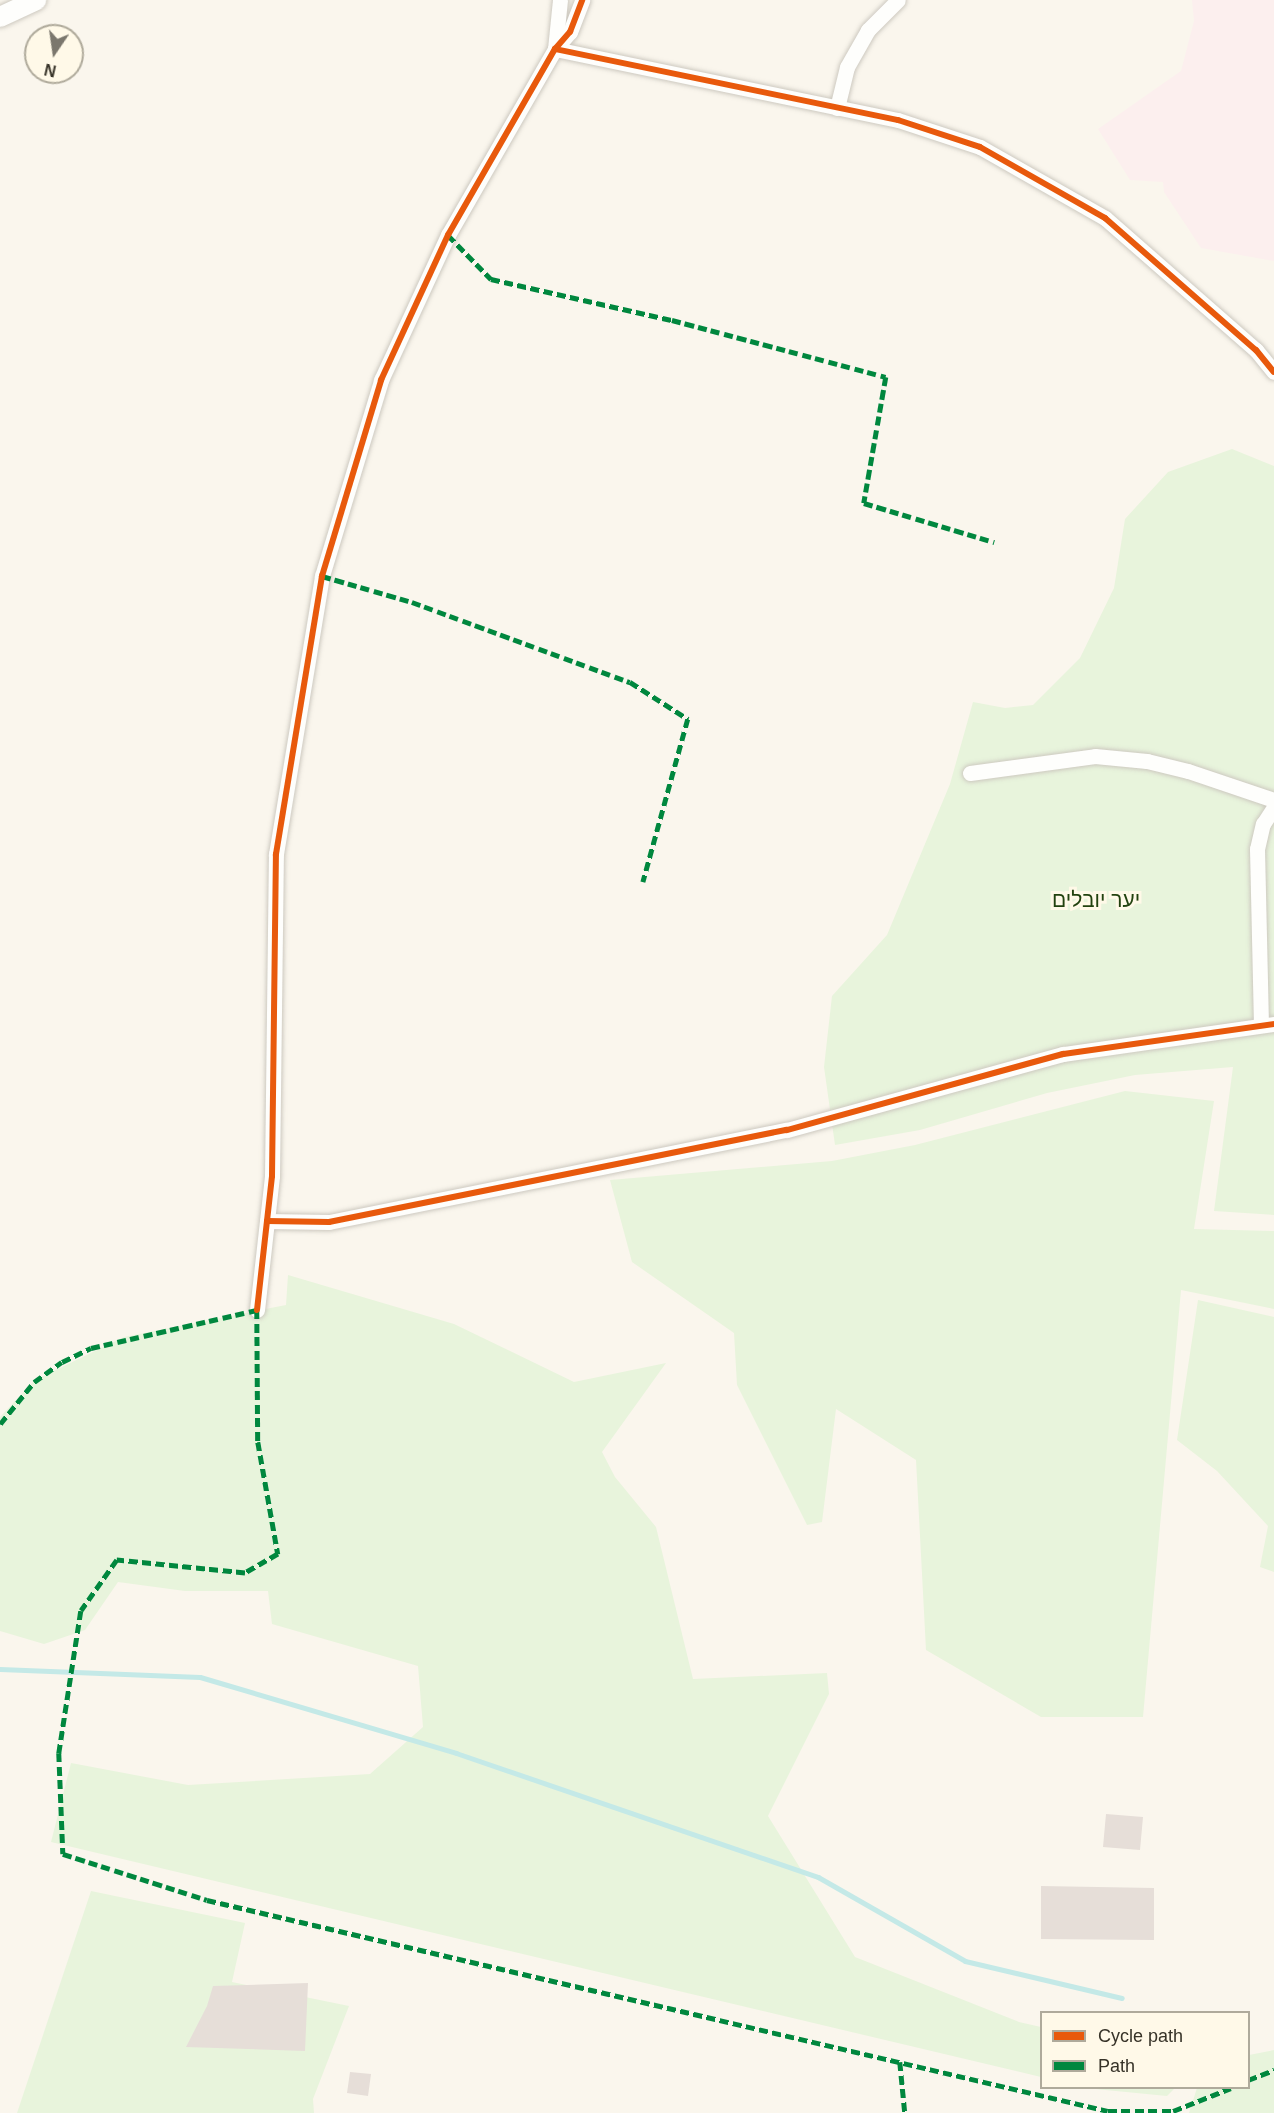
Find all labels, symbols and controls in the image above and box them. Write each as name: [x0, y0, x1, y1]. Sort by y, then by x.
north arrow: [24, 24, 84, 84]
text: N: [43, 60, 58, 80]
park label: יער יובלים: [1052, 887, 1140, 913]
legend: [1040, 2011, 1250, 2089]
text: Cycle path: [1098, 2026, 1183, 2046]
text: Path: [1098, 2056, 1135, 2076]

